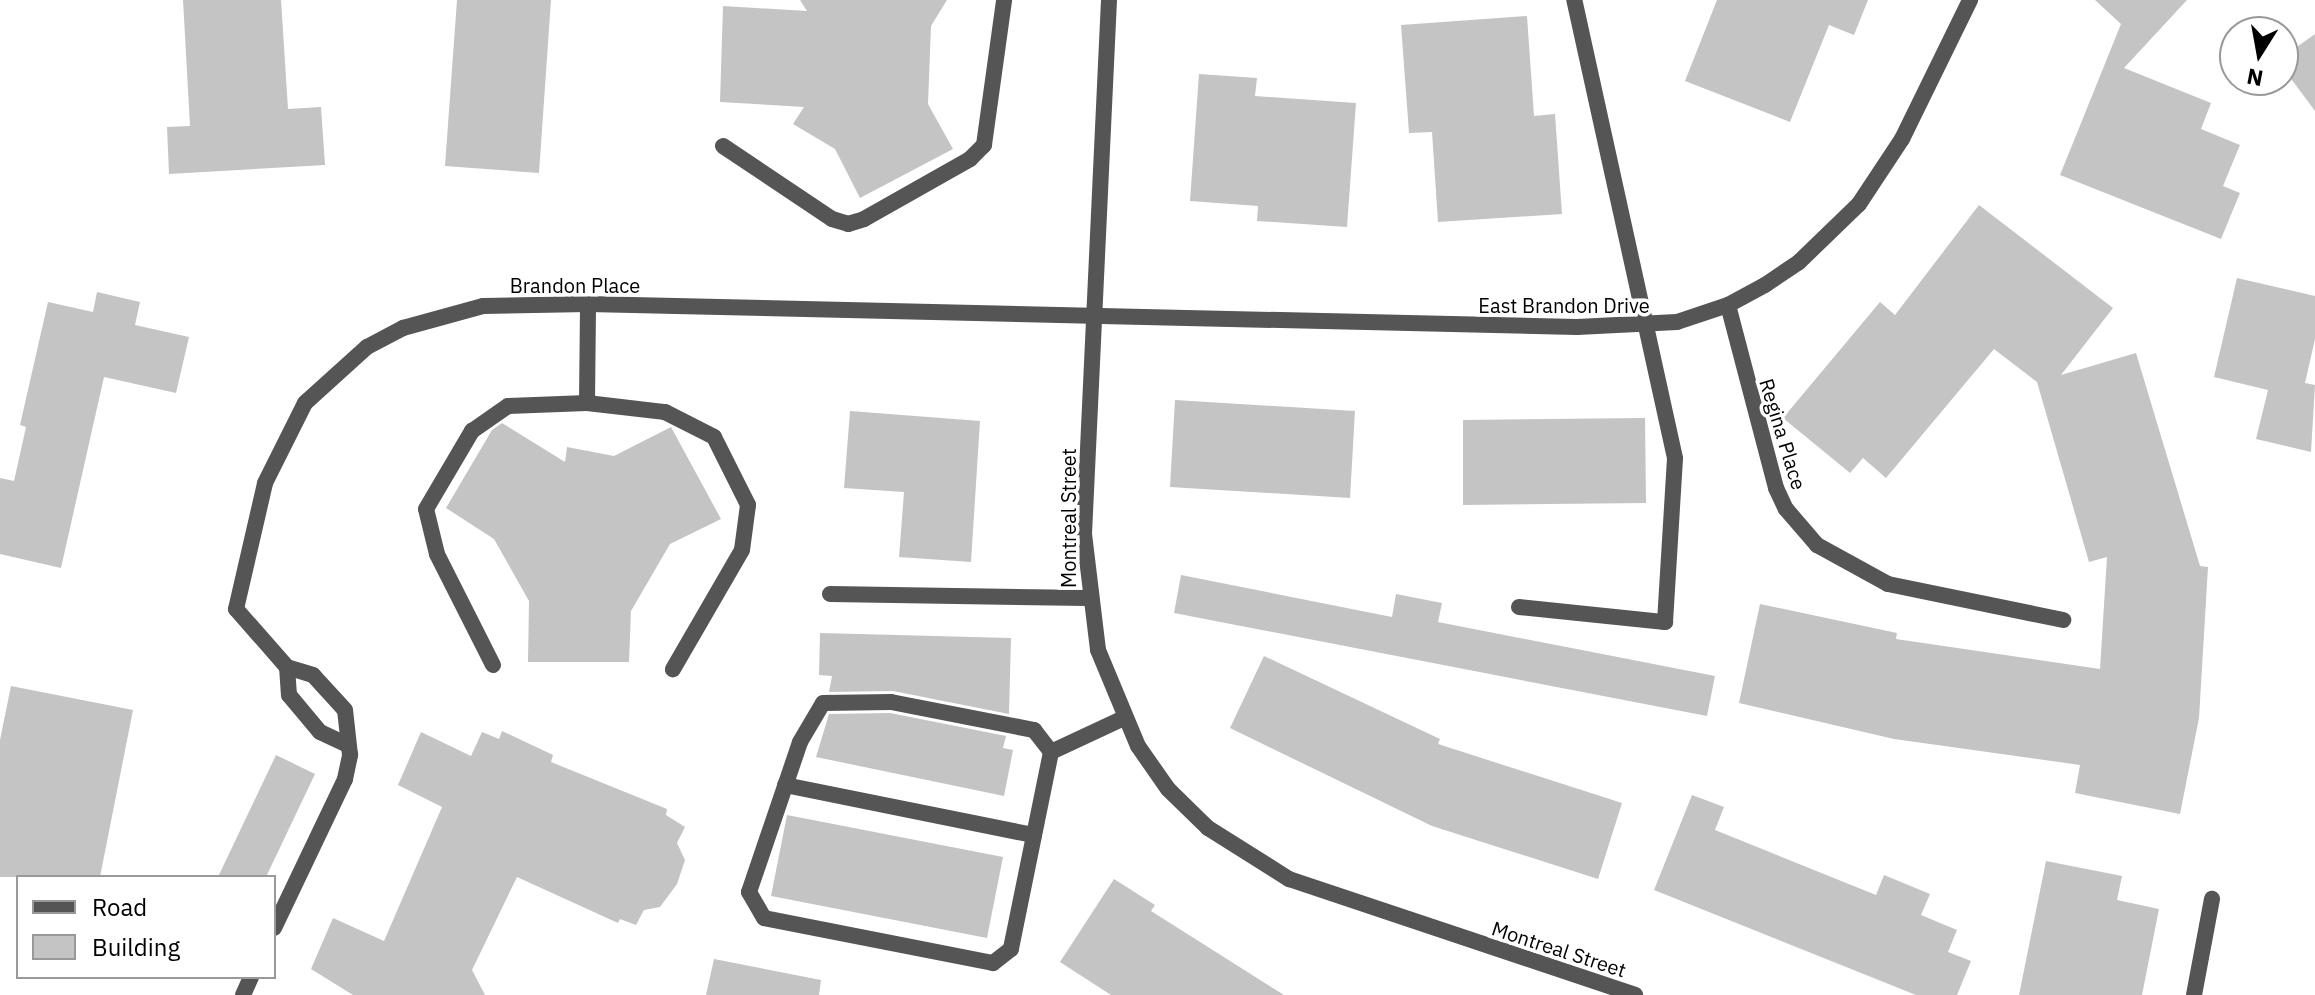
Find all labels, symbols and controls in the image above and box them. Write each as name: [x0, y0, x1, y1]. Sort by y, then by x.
north arrow: [2219, 16, 2299, 96]
text: N: [2244, 62, 2265, 94]
street label: Brandon Place: [510, 273, 640, 297]
street label: East Brandon Drive: [1478, 293, 1650, 317]
street label: Regina Place: [1755, 376, 1811, 492]
street label: Montreal Street: [1056, 448, 1080, 588]
legend: [16, 875, 276, 979]
text: Road: [92, 891, 147, 923]
street label: Montreal Street: [1489, 916, 1629, 982]
text: Building: [92, 931, 180, 963]

